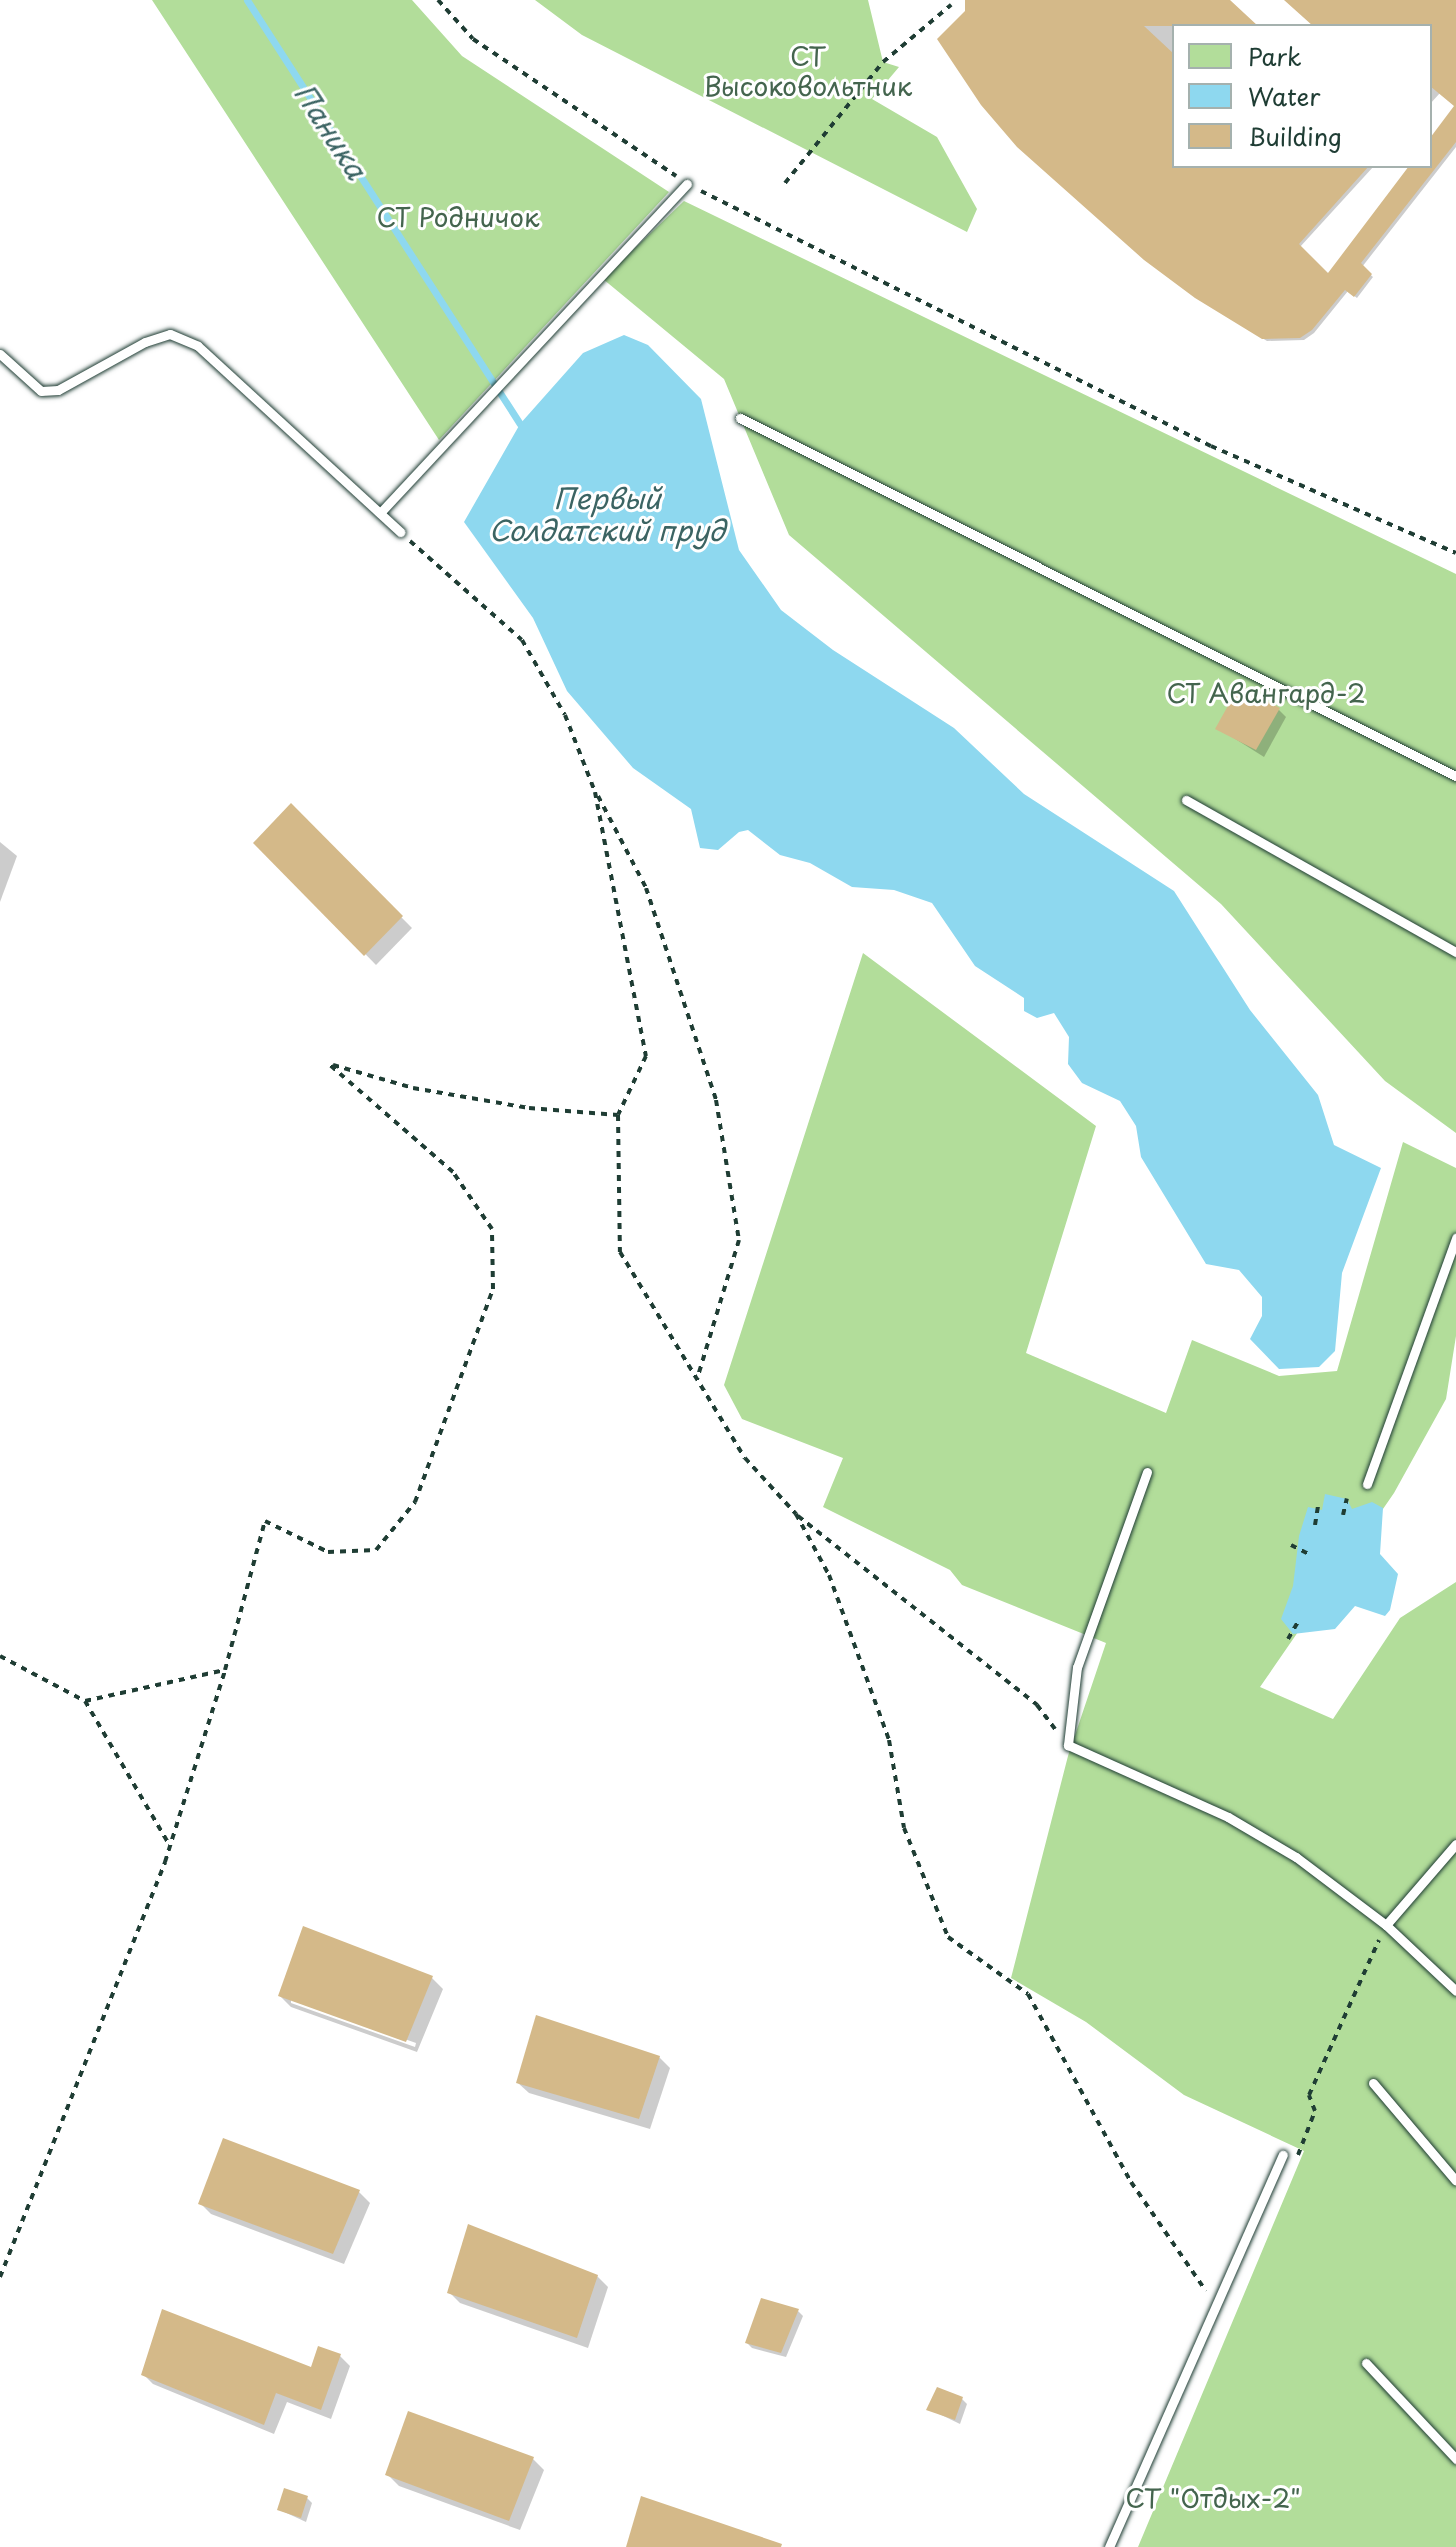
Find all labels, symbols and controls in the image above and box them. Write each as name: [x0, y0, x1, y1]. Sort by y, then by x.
legend: [1172, 24, 1432, 168]
text: Park: [1248, 38, 1302, 74]
park label: СТ Высоковольтник: [704, 40, 912, 102]
water label: Паника: [288, 77, 374, 185]
text: Water: [1248, 78, 1320, 114]
text: Building: [1248, 118, 1342, 154]
park label: СТ Родничок: [375, 201, 541, 233]
water label: Первый Солдатский пруд: [489, 481, 725, 547]
park label: СТ Авангард-2: [1165, 677, 1367, 709]
park label: СТ "Отдых-2": [1125, 2482, 1301, 2514]

